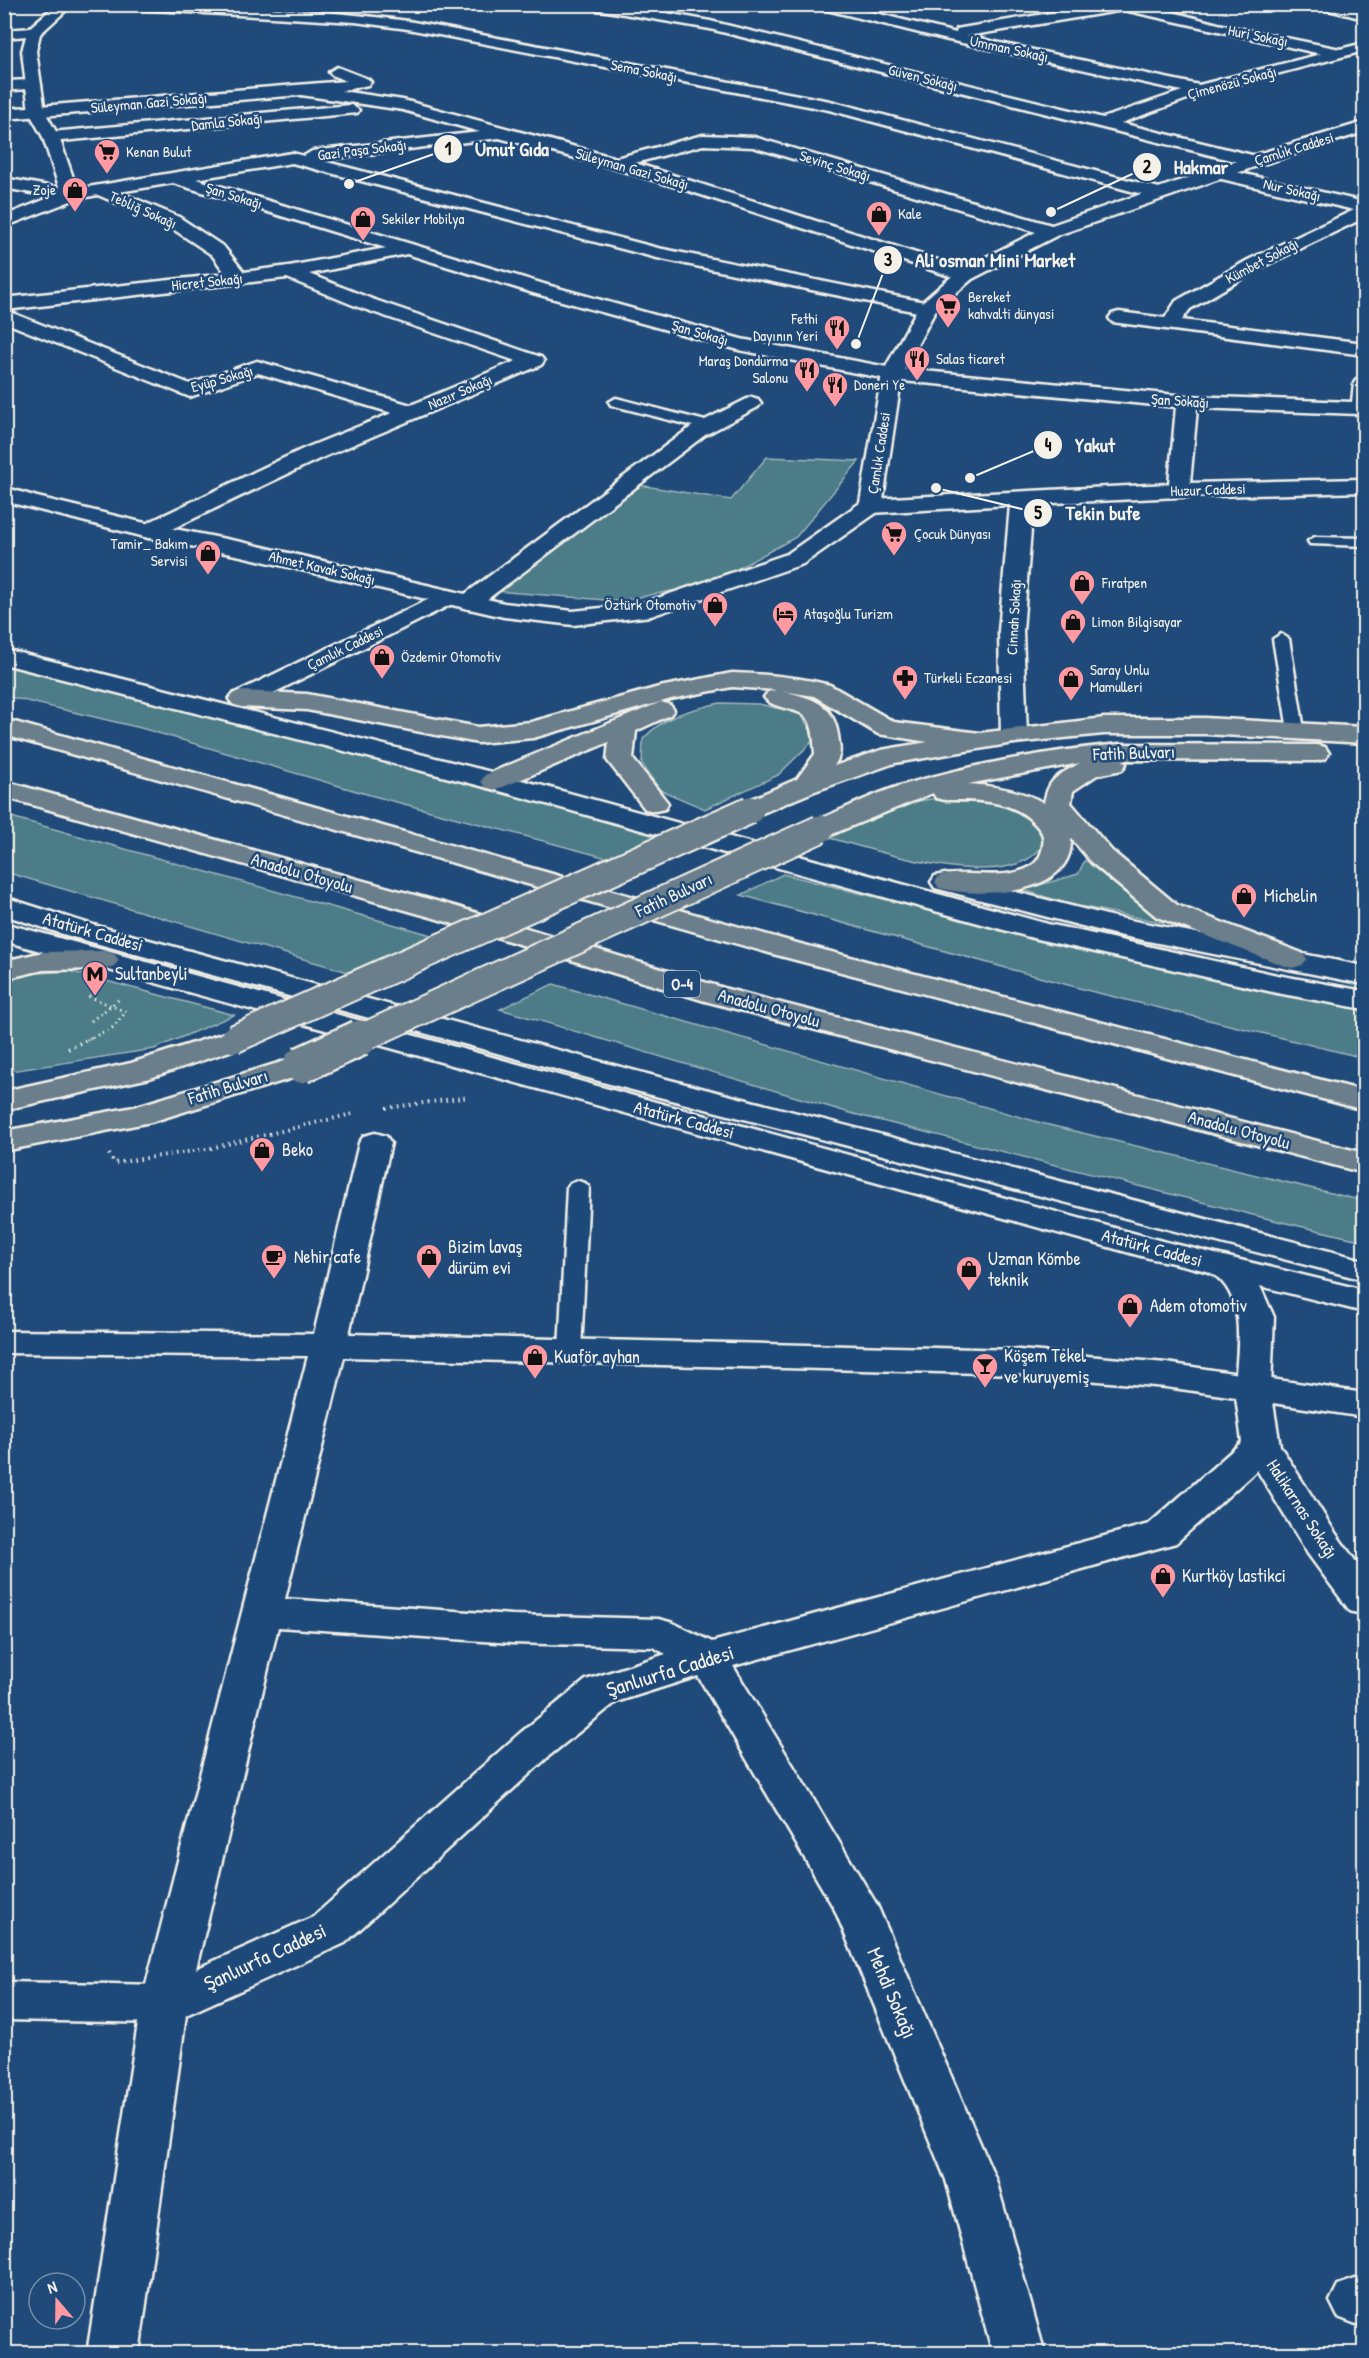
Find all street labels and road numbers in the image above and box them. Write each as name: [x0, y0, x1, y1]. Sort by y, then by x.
street label: Huri Sokağı: [1226, 19, 1290, 52]
street label: Umman Sokağı: [968, 30, 1050, 67]
street label: Sema Sokağı: [609, 54, 679, 87]
street label: Güven Sokağı: [886, 59, 960, 96]
street label: Çimenözü Sokağı: [1185, 61, 1279, 105]
street label: Süleyman Gazi Sokağı: [90, 87, 208, 118]
street label: Damla Sokağı: [190, 107, 264, 136]
street label: Çamlık Caddesi: [1251, 126, 1336, 171]
street label: Gazi Paşa Sokağı: [316, 134, 408, 165]
street label: Süleyman Gazi Sokağı: [573, 142, 691, 195]
street label: Sevinç Sokağı: [797, 145, 873, 186]
street label: Nur Sokağı: [1261, 173, 1323, 206]
street label: Şan Sokağı: [203, 177, 265, 214]
street label: Tebliğ Sokağı: [106, 185, 180, 234]
street label: Kümbet Sokağı: [1222, 233, 1302, 289]
street label: Hicret Sokağı: [170, 267, 244, 296]
street label: Şan Sokağı: [669, 314, 731, 351]
street label: Eyüp Sokağı: [188, 360, 255, 397]
street label: Nazır Sokağı: [424, 369, 495, 414]
street label: Şan Sokağı: [1150, 388, 1210, 413]
street label: Çamlık Caddesi: [862, 411, 895, 495]
street label: Huzur Caddesi: [1170, 478, 1246, 501]
street label: Ahmet Kavak Sokağı: [267, 545, 377, 590]
street label: Cinnah Sokağı: [1001, 579, 1026, 655]
street label: Çamlık Caddesi: [303, 620, 386, 675]
street label: Fatih Bulvarı: [1092, 739, 1175, 766]
street label: Anadolu Otoyolu: [248, 846, 356, 899]
street label: Fatih Bulvarı: [630, 866, 716, 924]
street label: Atatürk Caddesi: [40, 905, 146, 958]
road number: O-4: [664, 971, 700, 997]
street label: Anadolu Otoyolu: [715, 982, 823, 1033]
street label: Fatih Bulvarı: [184, 1063, 271, 1111]
street label: Atatürk Caddesi: [631, 1094, 737, 1145]
street label: Anadolu Otoyolu: [1185, 1104, 1293, 1155]
street label: Atatürk Caddesi: [1099, 1222, 1205, 1273]
street label: Halikarnas Sokağı: [1261, 1454, 1344, 1563]
street label: Şanlıurfa Caddesi: [602, 1637, 737, 1704]
street label: Şanlıurfa Caddesi: [199, 1916, 331, 1998]
street label: Mehdi Sokağı: [860, 1943, 925, 2043]

